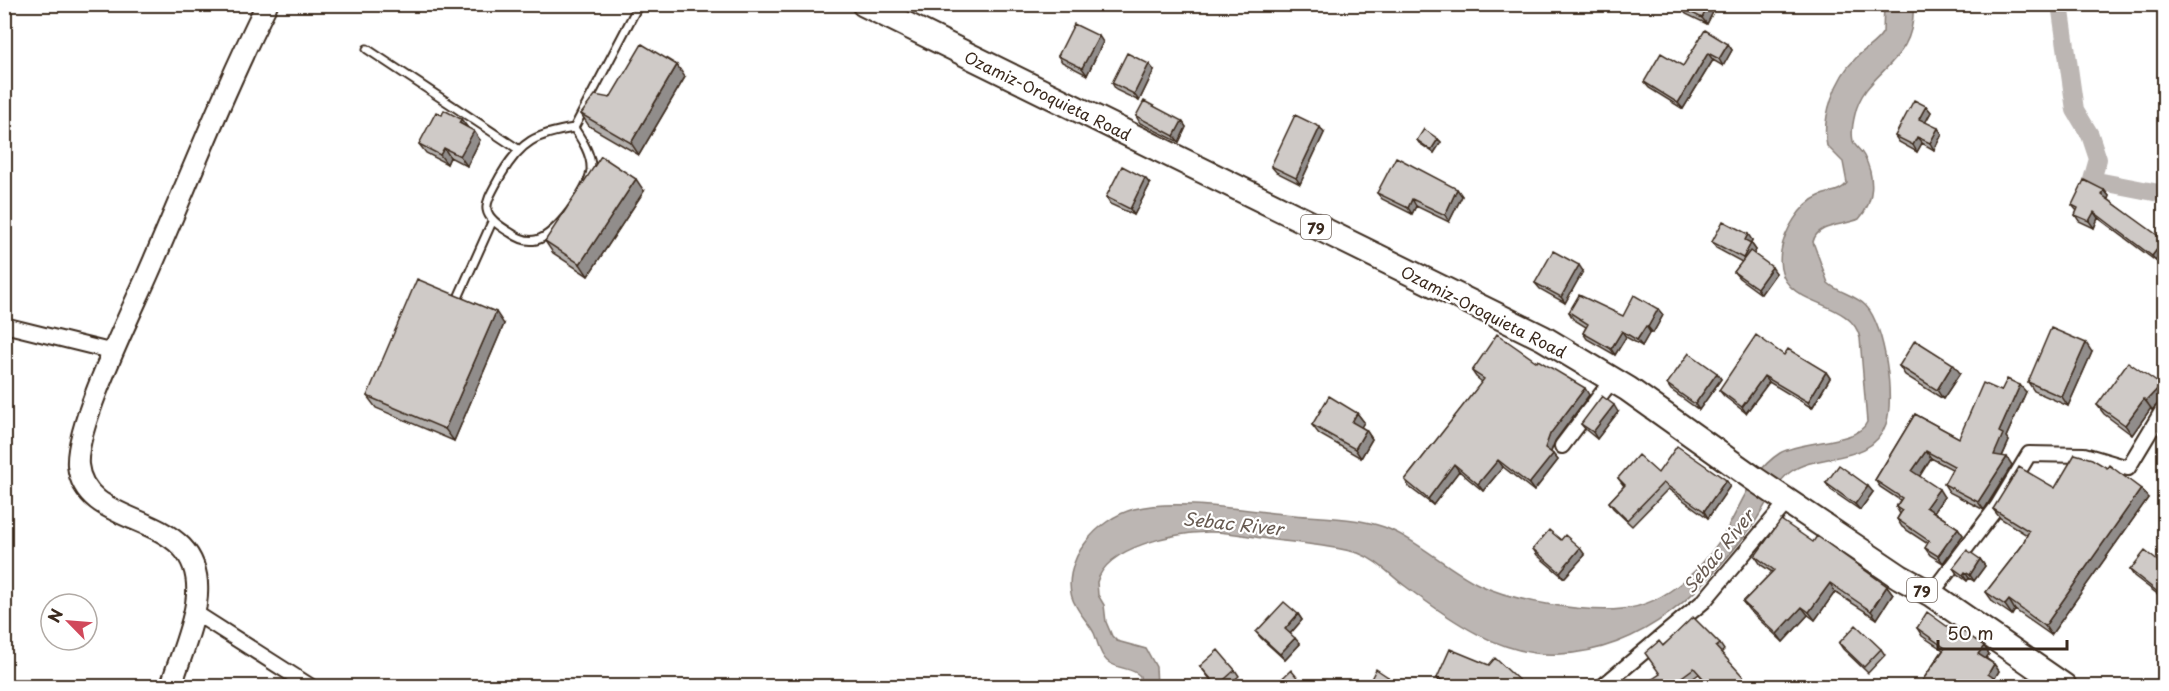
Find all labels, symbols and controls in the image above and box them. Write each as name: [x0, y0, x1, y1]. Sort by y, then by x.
street label: Ozamiz-Oroquieta Road: [961, 44, 1135, 146]
road number: 79: [1301, 215, 1331, 239]
street label: Ozamiz-Oroquieta Road: [1397, 259, 1571, 363]
water label: Sebac River: [1676, 501, 1762, 599]
water label: Sebac River: [1182, 504, 1287, 542]
road number: 79: [1907, 578, 1937, 602]
north arrow: [39, 592, 99, 652]
text: N: [41, 604, 68, 626]
scale bar: [1938, 613, 2067, 651]
text: 50 m: [1947, 619, 1994, 646]

